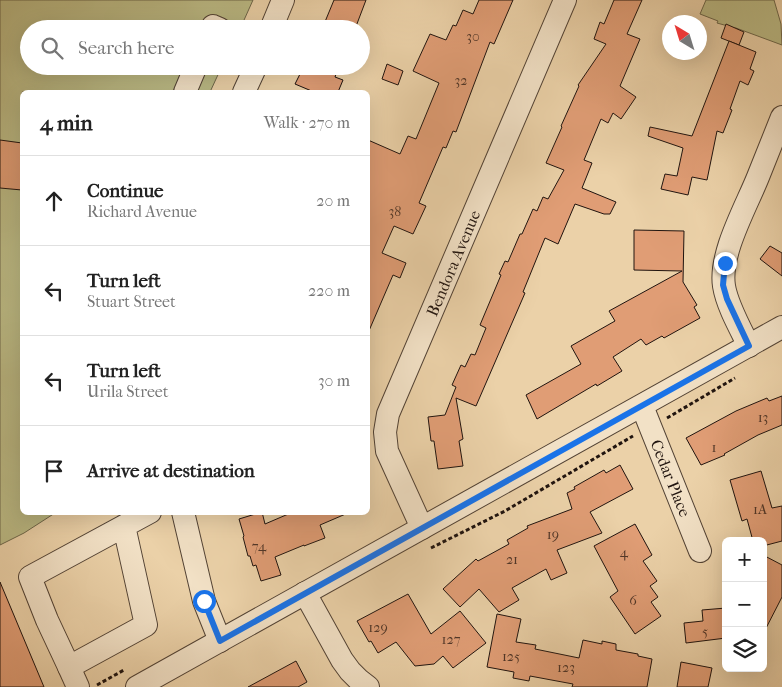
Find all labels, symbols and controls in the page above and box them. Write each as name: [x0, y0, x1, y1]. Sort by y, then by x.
north arrow: [662, 15, 707, 60]
search box: [20, 20, 370, 75]
house number: 30: [466, 28, 480, 45]
icon: search: [38, 34, 66, 62]
text: Search here: [78, 37, 174, 59]
house number: 32: [455, 72, 467, 89]
text: 4 min: [40, 111, 93, 135]
text: Walk · 270 m: [264, 113, 350, 132]
text: Continue: [87, 180, 163, 202]
icon: ahead: [40, 187, 68, 215]
text: 20 m: [316, 191, 350, 210]
text: Richard Avenue: [87, 202, 197, 221]
house number: 38: [389, 203, 401, 220]
street label: Bendora Avenue: [423, 207, 484, 319]
route end: [714, 252, 737, 275]
text: Turn left: [87, 270, 161, 292]
icon: left: [40, 277, 68, 305]
text: 220 m: [308, 281, 350, 300]
text: Stuart Street: [87, 292, 176, 311]
text: Turn left: [87, 360, 161, 382]
icon: left: [40, 367, 68, 395]
text: 30 m: [318, 371, 350, 390]
text: Urila Street: [87, 382, 168, 401]
house number: 13: [758, 409, 768, 426]
street label: Cedar Place: [646, 437, 695, 520]
house number: 1: [712, 439, 717, 456]
icon: arrive: [40, 457, 68, 485]
text: Arrive at destination: [87, 460, 255, 482]
house number: 1A: [753, 501, 768, 518]
house number: 19: [547, 526, 559, 543]
map controls: [722, 537, 767, 672]
button: +: [722, 537, 767, 582]
house number: 74: [252, 538, 267, 555]
house number: 4: [620, 544, 629, 561]
house number: 21: [506, 551, 518, 568]
button: −: [722, 582, 767, 627]
route start: [193, 590, 216, 613]
house number: 6: [629, 592, 637, 609]
house number: 129: [368, 619, 388, 636]
house number: 5: [702, 623, 708, 640]
button: layers: [722, 627, 767, 672]
house number: 127: [442, 631, 461, 648]
house number: 125: [502, 648, 520, 665]
house number: 123: [557, 659, 575, 676]

